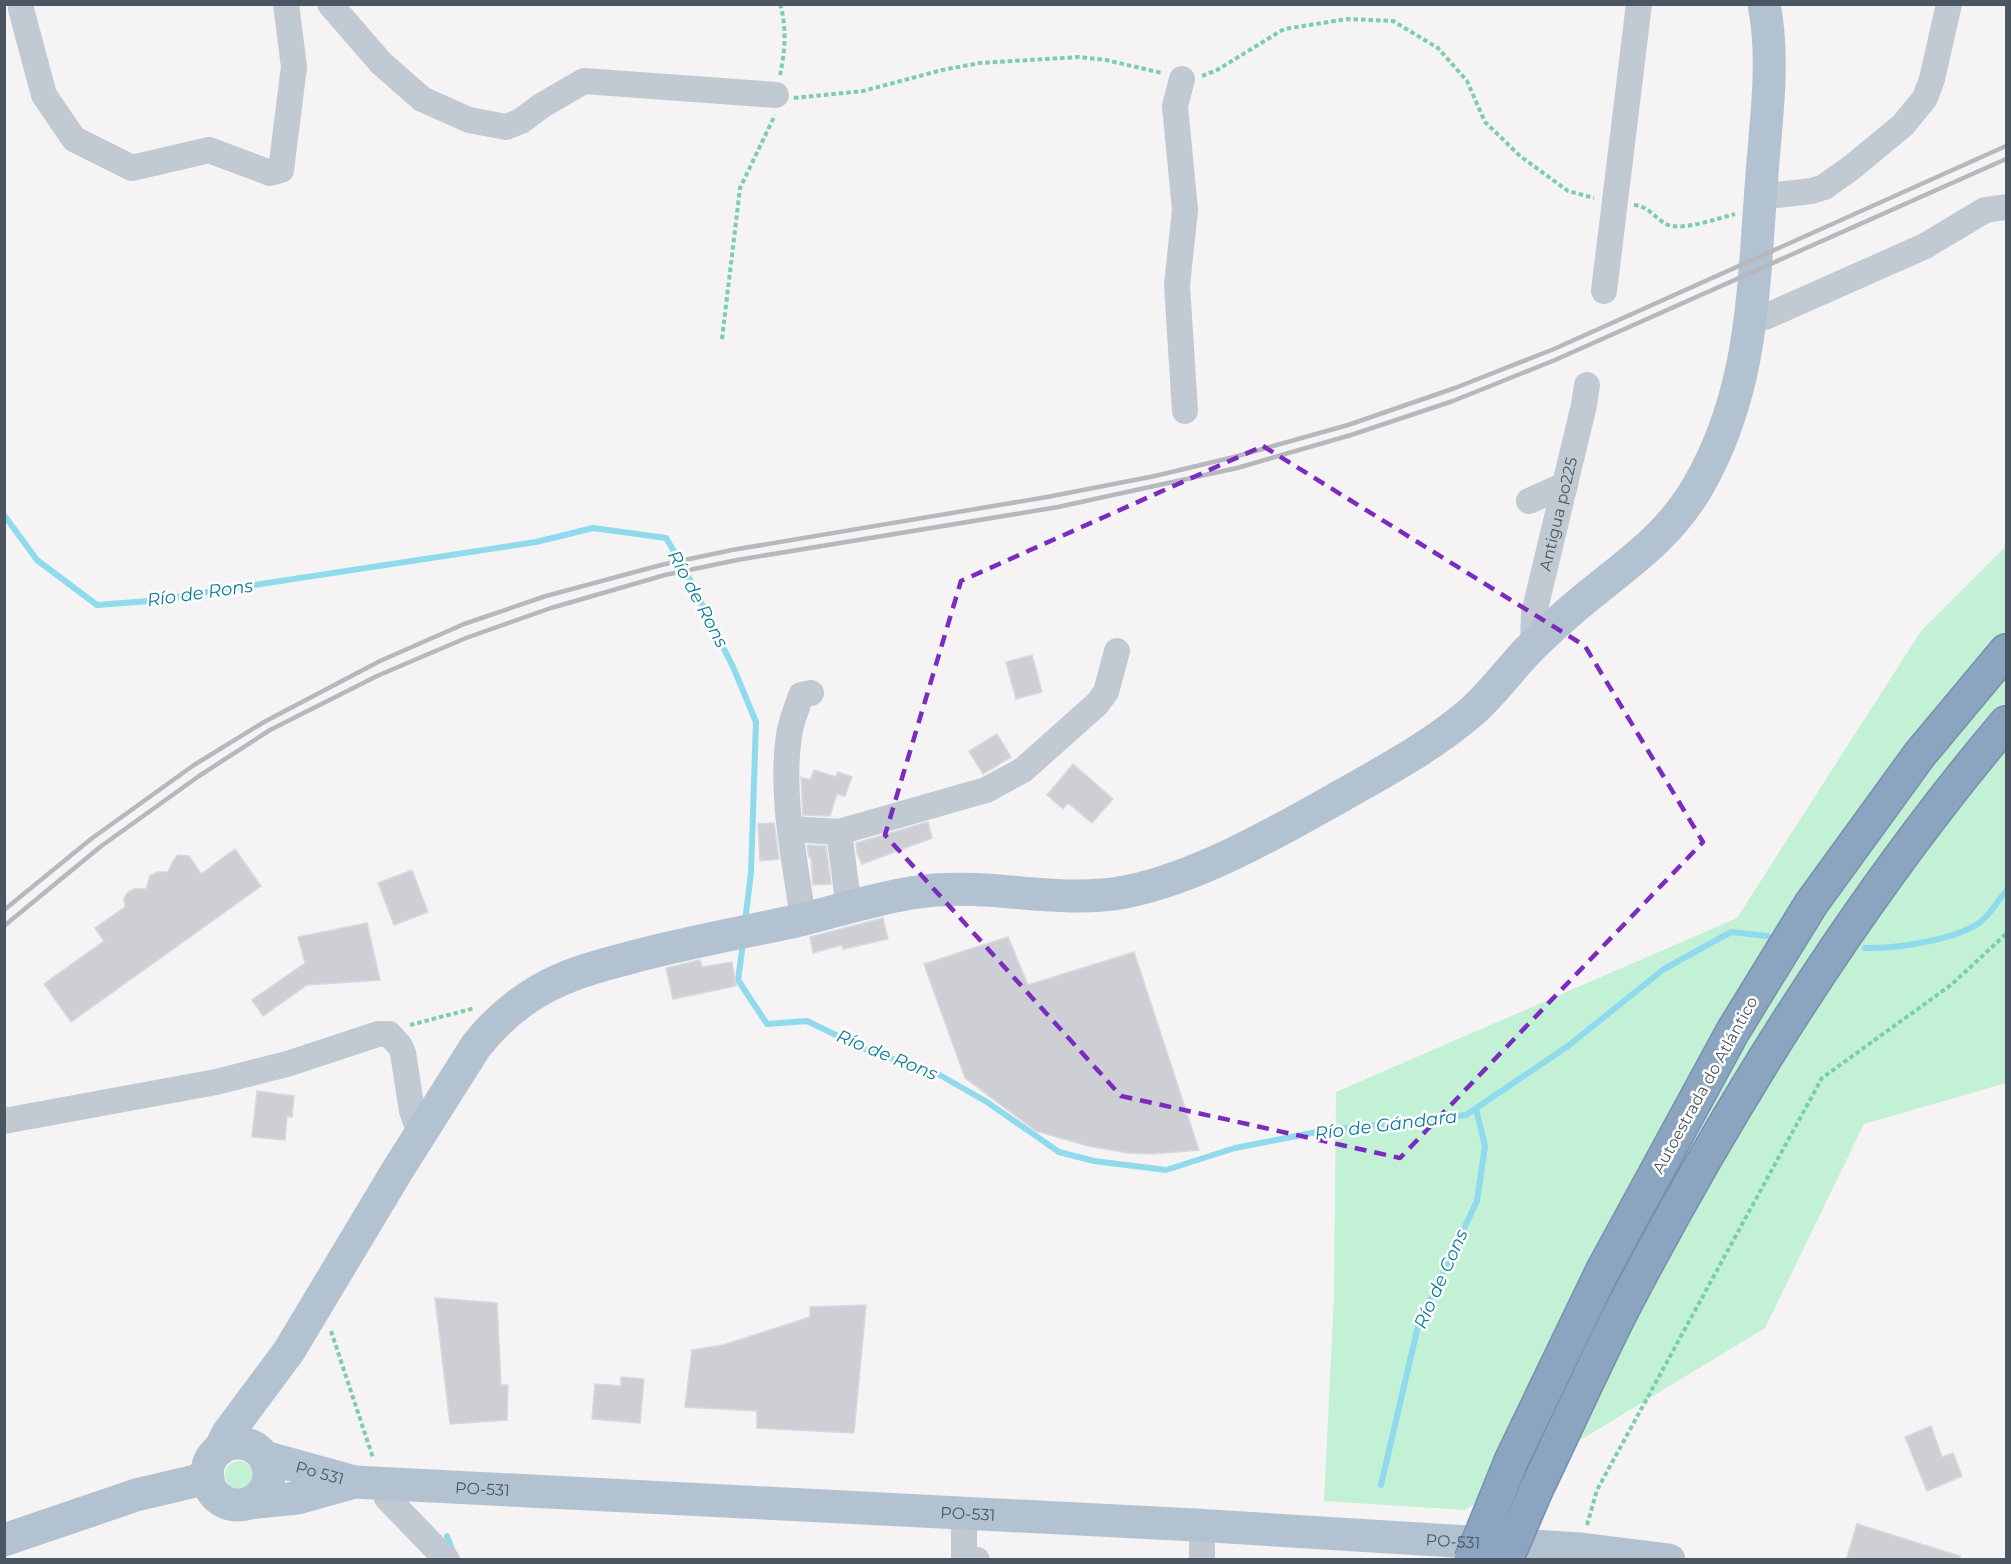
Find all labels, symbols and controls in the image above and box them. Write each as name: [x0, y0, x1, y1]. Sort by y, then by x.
street label: Antigua po225: [1535, 455, 1581, 573]
water label: Río de Rons: [663, 547, 733, 652]
water label: Río de Rons: [146, 575, 255, 611]
street label: Autoestrada do Atlántico: [1648, 993, 1762, 1177]
water label: Río de Rons: [833, 1025, 941, 1085]
water label: Río de Gándara: [1313, 1105, 1459, 1145]
water label: Río de Cons: [1409, 1226, 1473, 1332]
street label: Po 531: [294, 1457, 346, 1488]
street label: PO-531: [454, 1478, 510, 1499]
street label: PO-531: [940, 1502, 996, 1524]
street label: PO-531: [1425, 1530, 1481, 1552]

